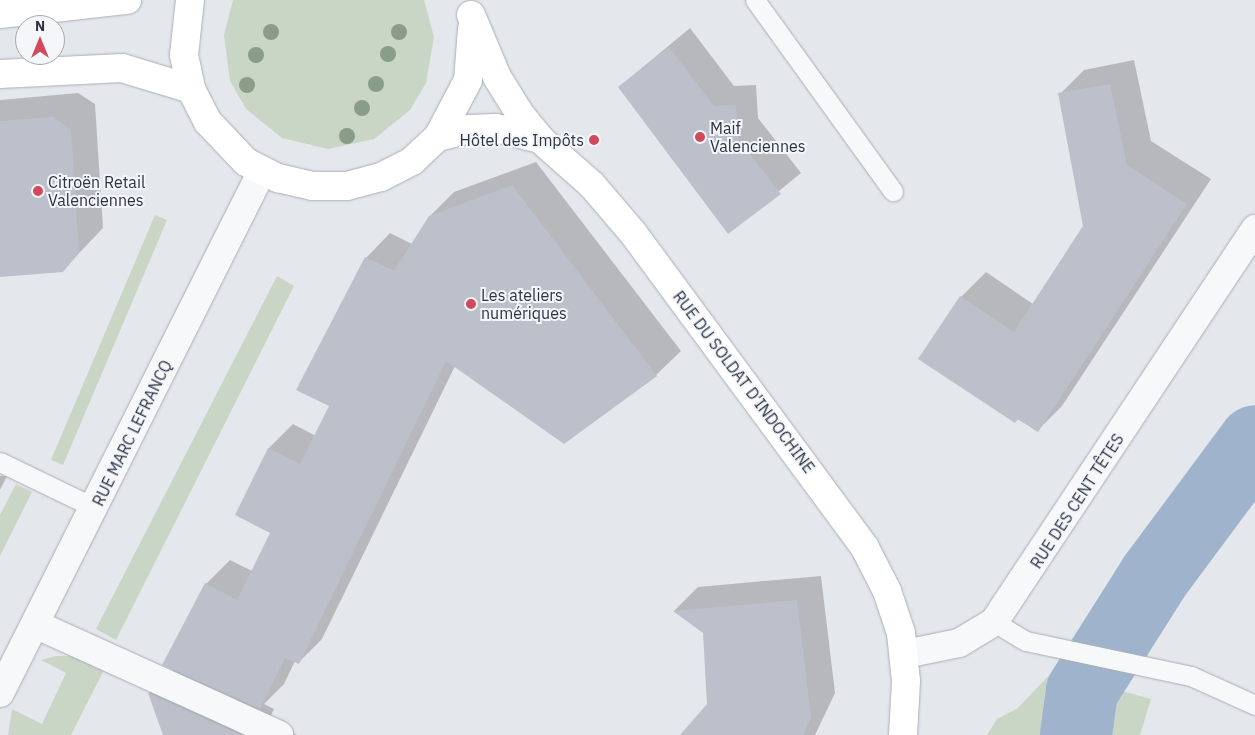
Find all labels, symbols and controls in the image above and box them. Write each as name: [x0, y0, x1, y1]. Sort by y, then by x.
north arrow: [15, 15, 65, 65]
text: N: [35, 17, 45, 35]
place label: Maif Valenciennes: [710, 118, 806, 156]
place label: Hôtel des Impôts: [460, 130, 584, 150]
marker: Maif Valenciennes: [694, 131, 706, 143]
marker: Hôtel des Impôts: [588, 134, 600, 146]
place label: Citroën Retail Valenciennes: [48, 172, 145, 210]
marker: Citroën Retail Valenciennes: [32, 185, 44, 197]
place label: Les ateliers numériques: [481, 285, 567, 323]
street label: RUE DU SOLDAT D'INDOCHINE: [669, 287, 819, 477]
marker: Les ateliers numériques: [465, 298, 477, 310]
street label: RUE MARC LEFRANCQ: [88, 357, 176, 509]
street label: RUE DES CENT TÊTES: [1026, 430, 1128, 572]

